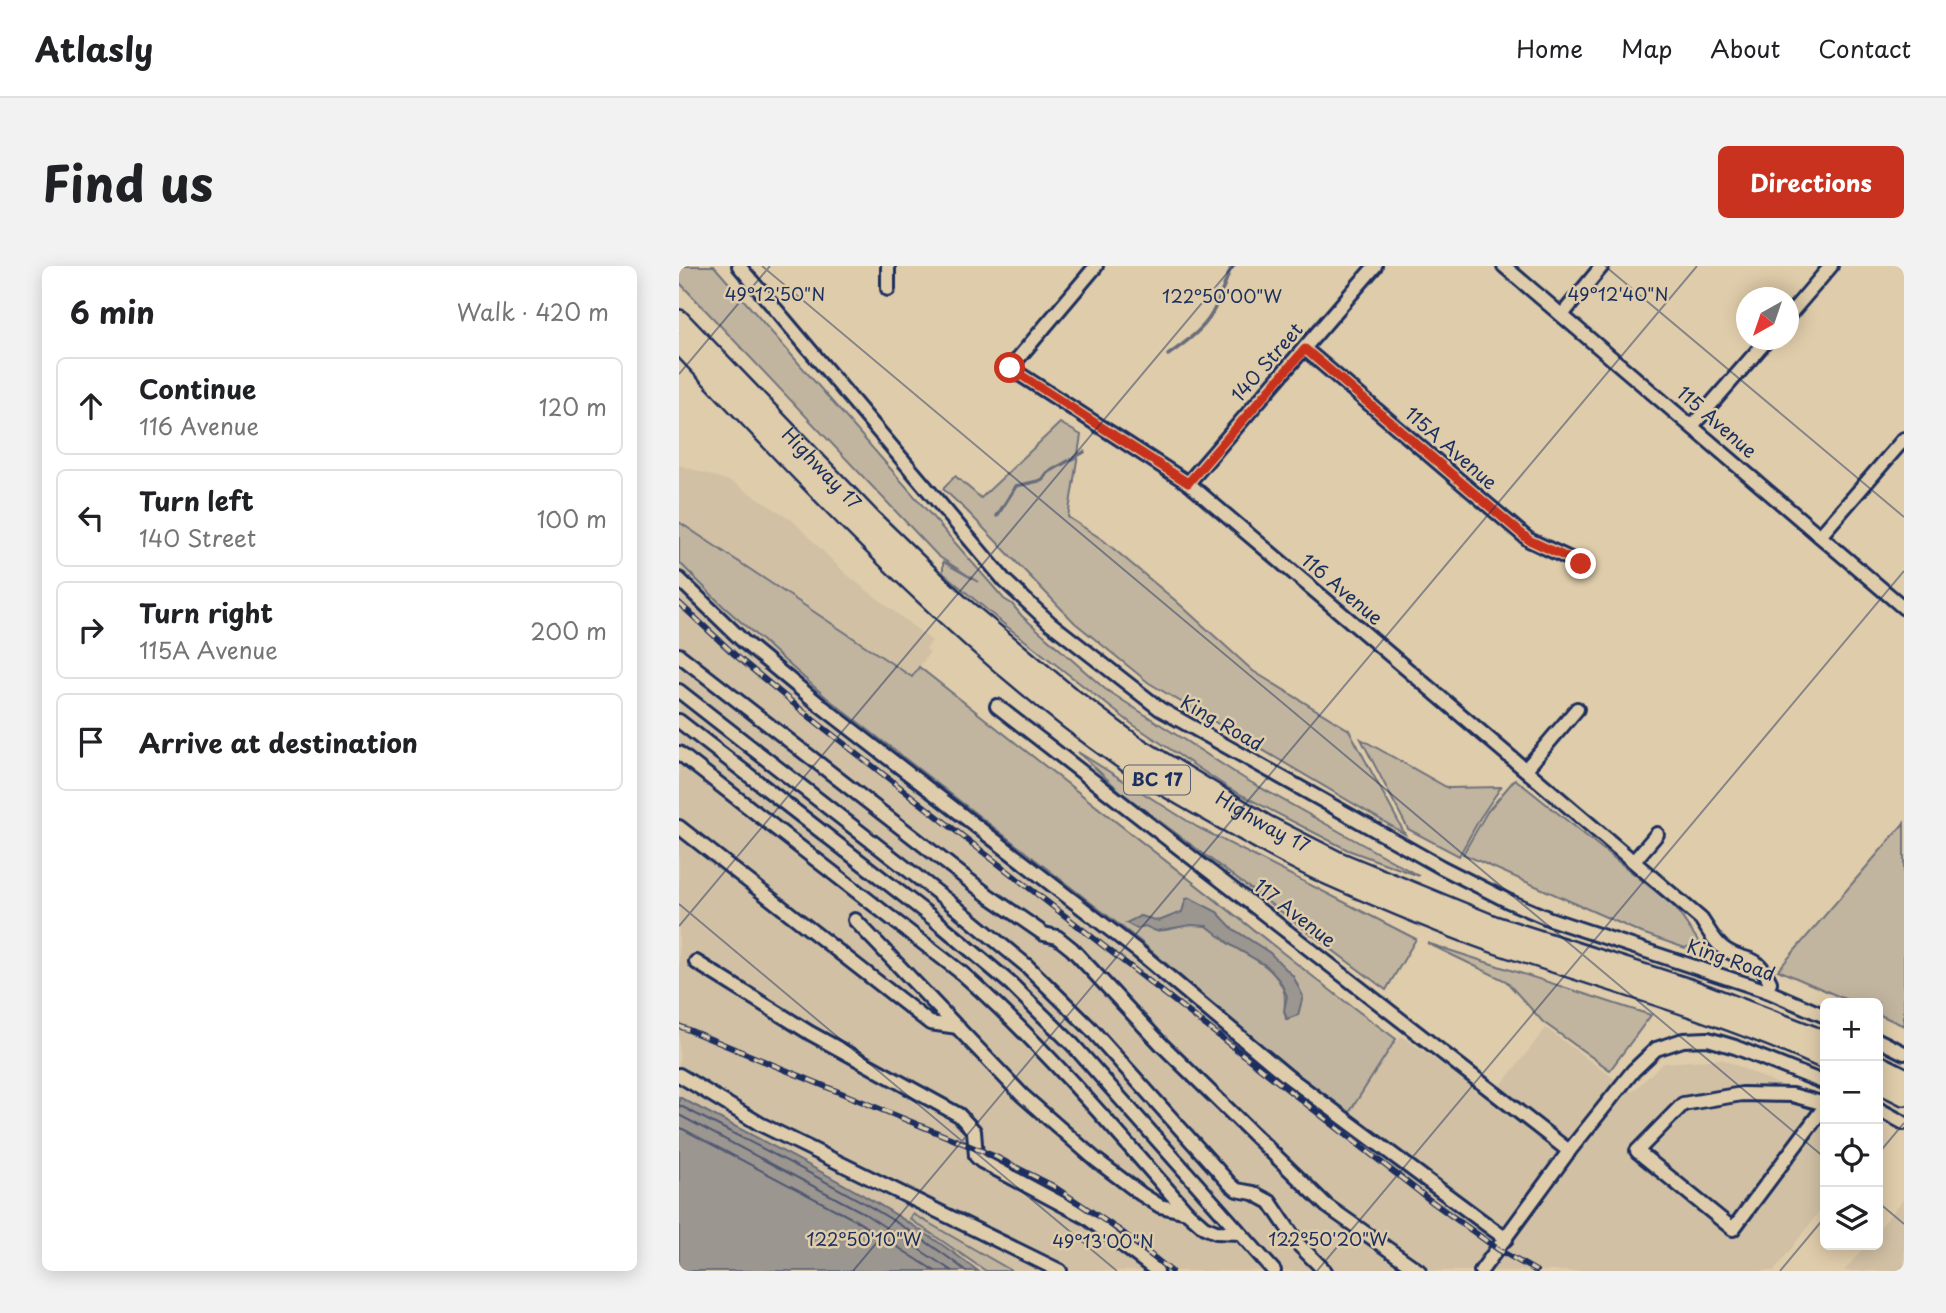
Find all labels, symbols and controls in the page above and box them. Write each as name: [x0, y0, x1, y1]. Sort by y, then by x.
text: Atlasly: [35, 23, 153, 73]
text: Home: [1516, 30, 1583, 66]
text: Map: [1621, 30, 1672, 66]
text: About: [1710, 30, 1780, 66]
text: Contact: [1818, 30, 1911, 66]
text: Find us: [42, 145, 213, 219]
button: Directions: [1718, 146, 1904, 218]
text: 49°12'50"N: [725, 280, 825, 307]
text: 49°12'40"N: [1568, 280, 1668, 307]
text: 122°50'00"W: [1162, 282, 1282, 309]
north arrow: [1736, 287, 1799, 350]
text: 6 min: [70, 289, 155, 334]
text: Walk · 420 m: [457, 294, 609, 329]
street label: 140 Street: [1224, 315, 1309, 407]
route start: [994, 352, 1025, 383]
text: Continue: [139, 369, 256, 408]
street label: 115 Avenue: [1672, 379, 1764, 464]
icon: ahead: [72, 387, 110, 425]
text: 120 m: [539, 389, 607, 424]
street label: 115A Avenue: [1399, 399, 1504, 495]
text: 116 Avenue: [139, 408, 259, 443]
street label: Highway 17: [776, 421, 869, 515]
text: Turn left: [139, 481, 254, 520]
icon: left: [72, 499, 110, 537]
text: 100 m: [537, 501, 607, 536]
text: 140 Street: [139, 520, 256, 555]
street label: 116 Avenue: [1296, 546, 1390, 631]
route end: [1565, 548, 1596, 579]
text: Turn right: [139, 593, 273, 632]
icon: right: [72, 611, 110, 649]
text: 200 m: [530, 613, 607, 648]
text: 115A Avenue: [139, 632, 278, 667]
street label: King Road: [1176, 687, 1269, 757]
icon: arrive: [72, 723, 110, 761]
text: Arrive at destination: [139, 723, 418, 762]
road number: BC 17: [1124, 766, 1190, 794]
street label: Highway 17: [1211, 783, 1315, 859]
street label: 117 Avenue: [1249, 871, 1343, 953]
street label: King Road: [1683, 931, 1779, 987]
map controls: [1820, 998, 1883, 1250]
button: +: [1820, 998, 1883, 1061]
button: −: [1820, 1061, 1883, 1124]
button: locate: [1820, 1124, 1883, 1187]
button: layers: [1820, 1187, 1883, 1250]
text: 122°50'10"W: [806, 1225, 922, 1252]
text: 122°50'20"W: [1268, 1225, 1388, 1252]
text: 49°13'00"N: [1052, 1227, 1154, 1254]

